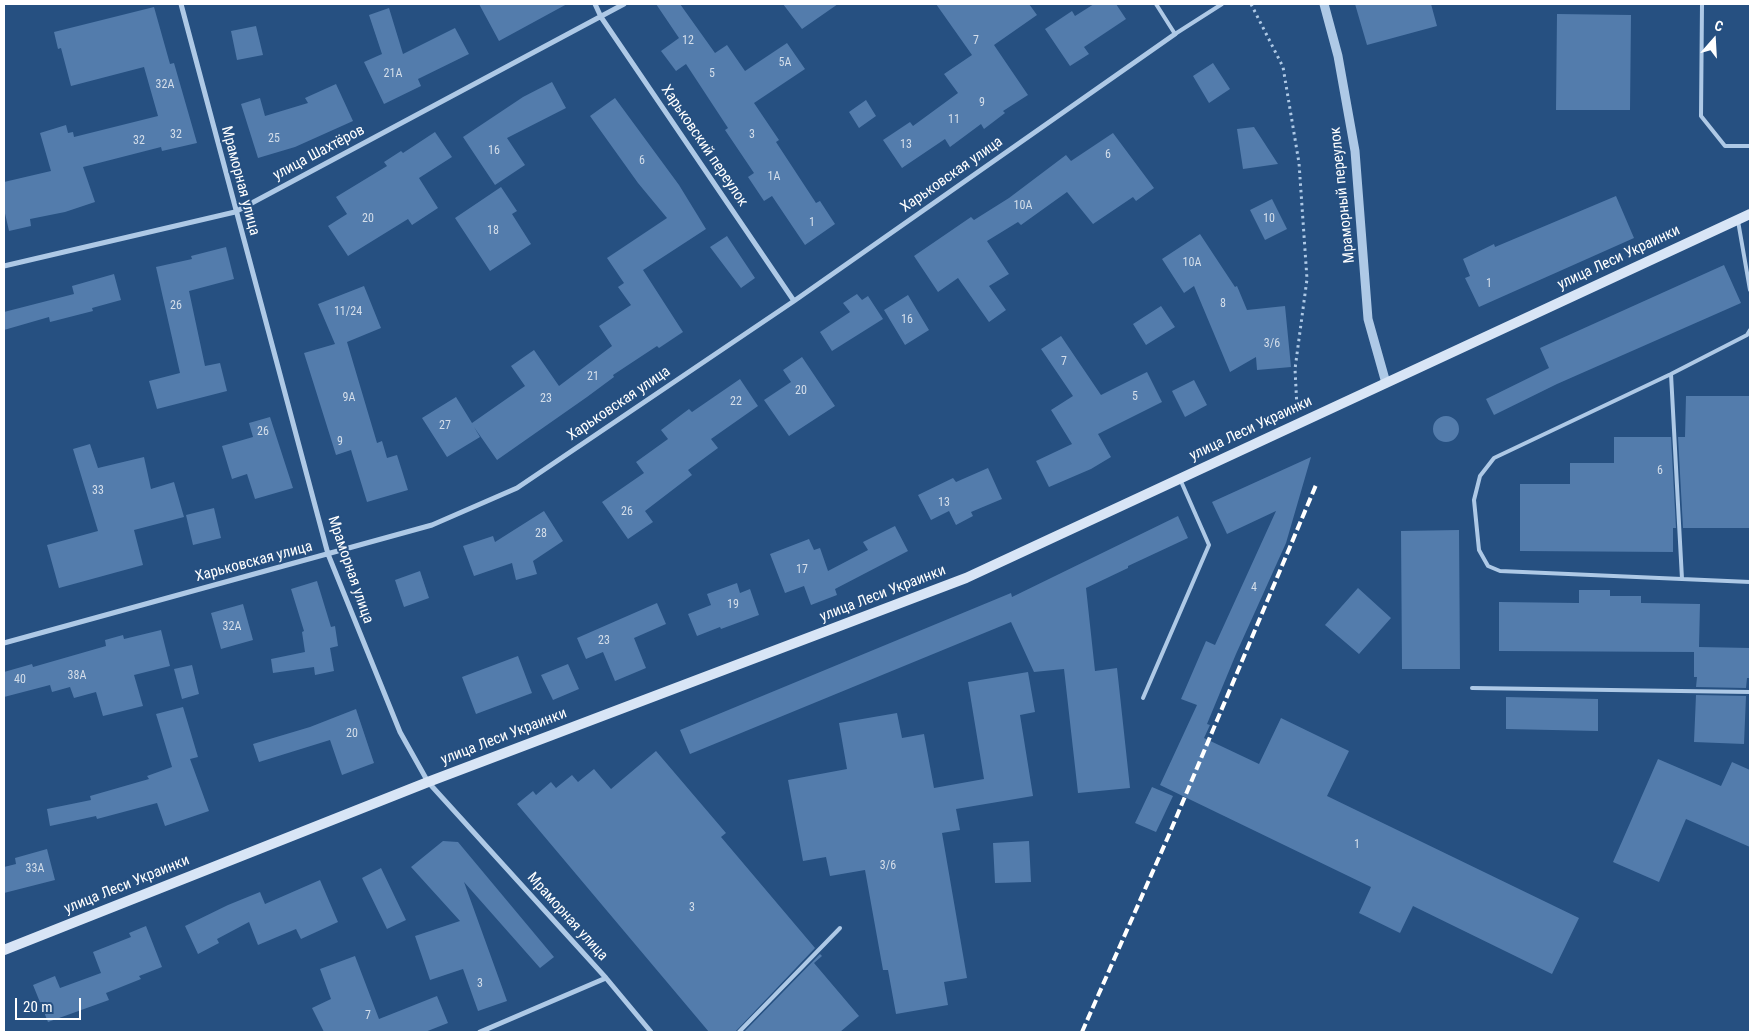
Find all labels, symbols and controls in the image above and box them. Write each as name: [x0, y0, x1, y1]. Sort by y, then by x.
north arrow: [1689, 15, 1739, 65]
text: С: [1712, 17, 1725, 35]
house number: 12: [682, 34, 694, 48]
house number: 7: [973, 34, 979, 48]
house number: 5А: [779, 56, 791, 70]
house number: 21А: [384, 67, 402, 81]
house number: 5: [709, 67, 715, 81]
house number: 32А: [156, 78, 174, 92]
street label: Харьковский переулок: [657, 82, 751, 210]
house number: 9: [979, 96, 985, 110]
house number: 11: [948, 113, 960, 127]
street label: улица Шахтёров: [270, 121, 368, 185]
street label: Мраморная улица: [217, 124, 263, 238]
street label: Мраморный переулок: [1327, 126, 1359, 264]
house number: 32: [170, 128, 182, 142]
house number: 3: [749, 128, 755, 142]
house number: 25: [268, 132, 280, 146]
street label: Харьковская улица: [898, 133, 1006, 217]
house number: 32: [133, 134, 145, 148]
house number: 13: [900, 138, 912, 152]
house number: 16: [488, 144, 500, 158]
house number: 6: [1105, 148, 1111, 162]
house number: 6: [639, 154, 645, 168]
house number: 1А: [768, 170, 780, 184]
house number: 10А: [1014, 199, 1032, 213]
house number: 20: [362, 212, 374, 226]
house number: 10: [1263, 212, 1275, 226]
house number: 1: [809, 216, 815, 230]
street label: улица Леси Украинки: [1555, 222, 1683, 294]
house number: 18: [487, 224, 499, 238]
house number: 10А: [1183, 256, 1201, 270]
house number: 1: [1486, 277, 1492, 291]
house number: 8: [1220, 297, 1226, 311]
house number: 26: [170, 299, 182, 313]
house number: 11/24: [334, 305, 362, 319]
house number: 16: [901, 313, 913, 327]
house number: 3/6: [1264, 337, 1280, 351]
house number: 7: [1061, 355, 1067, 369]
street label: Харьковская улица: [564, 363, 674, 445]
house number: 21: [587, 370, 599, 384]
house number: 20: [795, 384, 807, 398]
house number: 5: [1132, 390, 1138, 404]
house number: 9А: [343, 391, 355, 405]
house number: 23: [540, 392, 552, 406]
street label: улица Леси Украинки: [1187, 393, 1315, 465]
house number: 22: [730, 395, 742, 409]
house number: 27: [439, 419, 451, 433]
house number: 26: [257, 425, 269, 439]
house number: 9: [337, 435, 343, 449]
house number: 6: [1657, 464, 1663, 478]
house number: 33: [92, 484, 104, 498]
house number: 13: [938, 496, 950, 510]
house number: 26: [621, 505, 633, 519]
street label: Мраморная улица: [323, 514, 377, 626]
house number: 28: [535, 527, 547, 541]
street label: Харьковская улица: [193, 538, 315, 586]
street label: улица Леси Украинки: [818, 562, 948, 626]
house number: 17: [796, 563, 808, 577]
house number: 4: [1251, 581, 1257, 595]
house number: 19: [727, 598, 739, 612]
house number: 32А: [223, 620, 241, 634]
house number: 23: [598, 634, 610, 648]
house number: 38А: [68, 669, 86, 683]
house number: 40: [14, 673, 26, 687]
street label: улица Леси Украинки: [439, 705, 569, 769]
house number: 20: [346, 727, 358, 741]
house number: 1: [1354, 838, 1360, 852]
street label: улица Леси Украинки: [62, 852, 192, 918]
house number: 3/6: [880, 859, 896, 873]
house number: 33А: [26, 862, 44, 876]
street label: Мраморная улица: [523, 869, 611, 965]
house number: 3: [689, 901, 695, 915]
house number: 3: [477, 977, 483, 991]
scale bar: [18, 988, 84, 1020]
text: 20 m: [23, 998, 53, 1016]
house number: 7: [365, 1009, 371, 1023]

